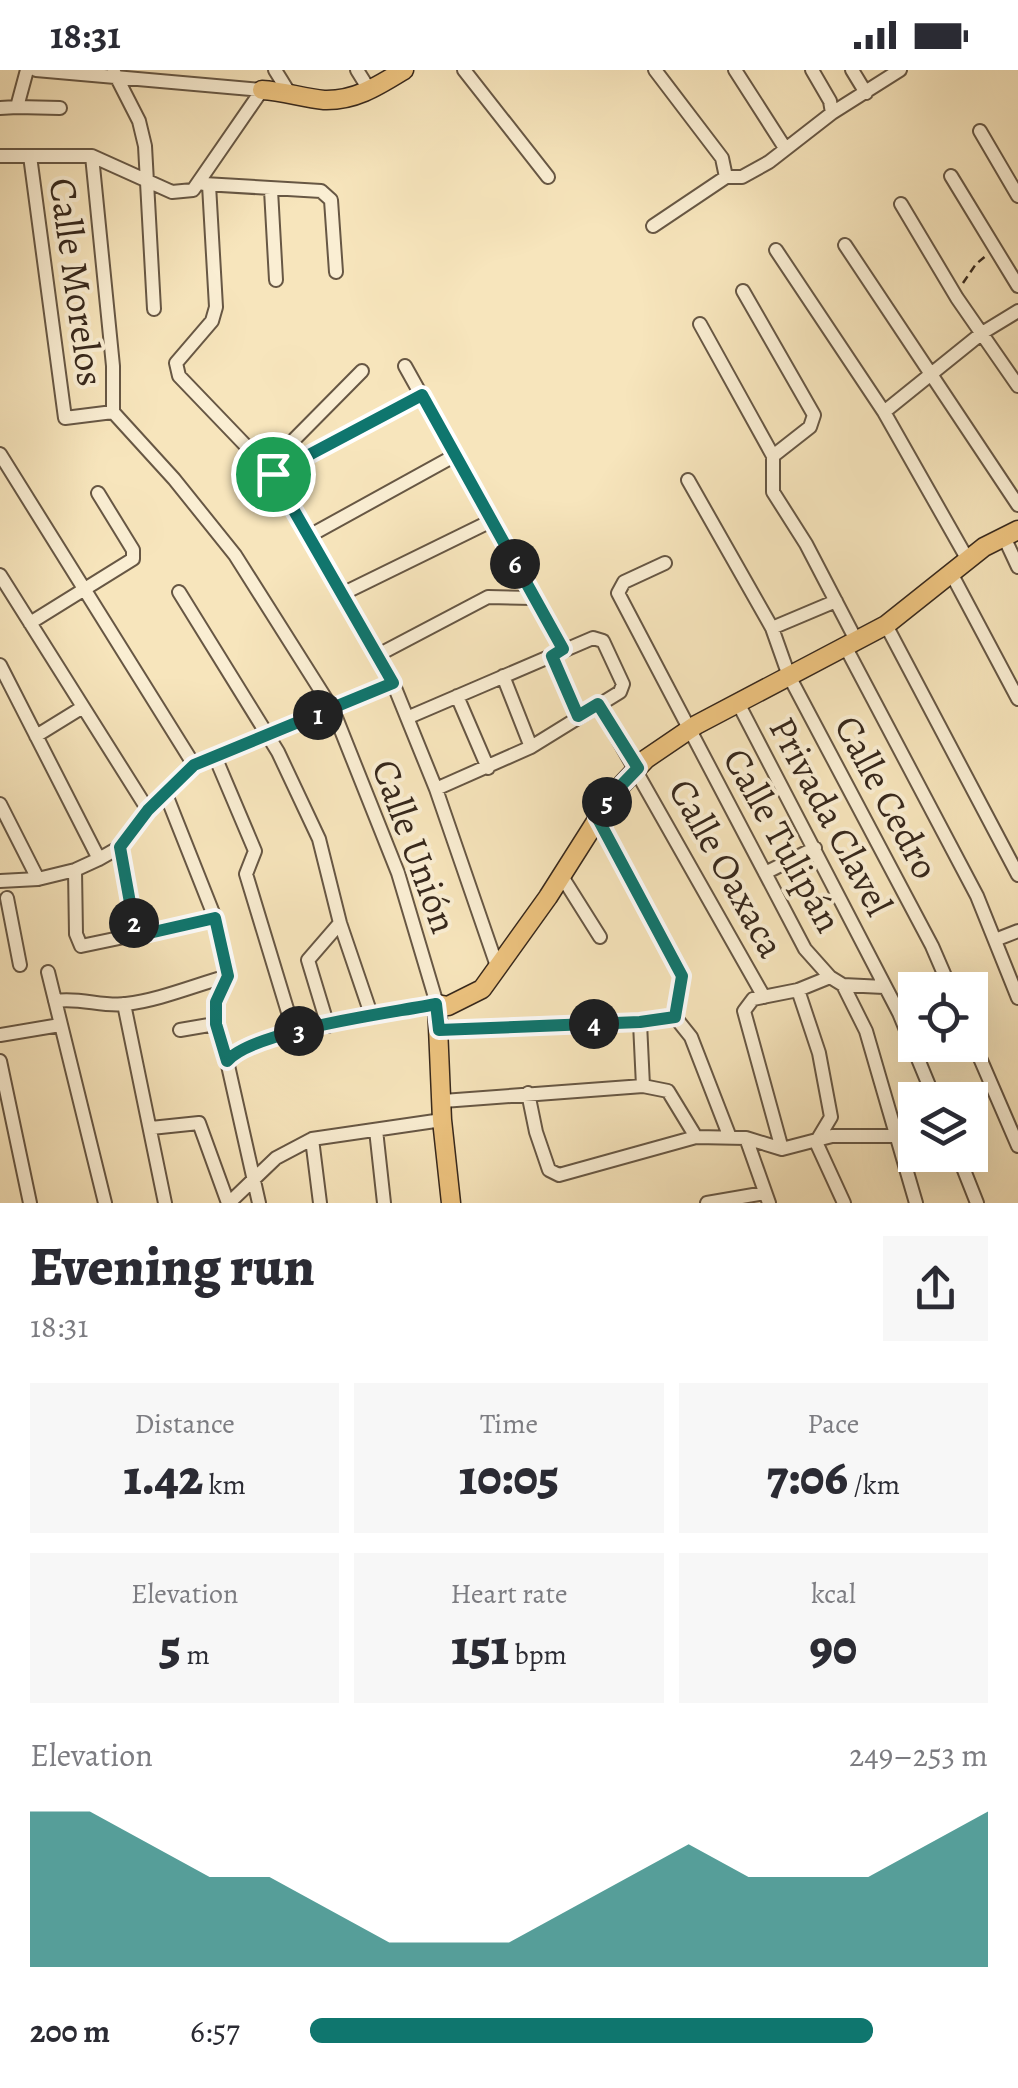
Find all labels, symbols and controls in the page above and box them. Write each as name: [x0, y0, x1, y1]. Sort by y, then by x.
text: 18:31: [50, 9, 121, 61]
street label: Calle Morelos: [37, 175, 117, 389]
pin: [231, 432, 316, 517]
icon: arrive: [246, 447, 301, 502]
pin: 6: [490, 539, 540, 589]
text: 6: [508, 545, 522, 583]
pin: 1: [293, 690, 343, 740]
text: 1: [313, 696, 323, 734]
street label: Calle Cedro: [822, 706, 952, 888]
street label: Privada Clavel: [757, 707, 905, 925]
street label: Calle Tulipán: [711, 738, 855, 942]
street label: Calle Unión: [360, 752, 470, 940]
street label: Calle Oaxaca: [656, 769, 798, 967]
pin: 5: [582, 777, 632, 827]
text: 5: [601, 783, 613, 821]
pin: 2: [109, 898, 159, 948]
text: 2: [127, 904, 141, 942]
map controls: [898, 972, 988, 1172]
button: locate: [898, 972, 988, 1062]
pin: 4: [569, 999, 619, 1049]
text: 4: [587, 1005, 601, 1043]
pin: 3: [274, 1006, 324, 1056]
text: 3: [293, 1012, 305, 1050]
button: layers: [898, 1082, 988, 1172]
text: Evening run: [30, 1229, 315, 1304]
button: share: [883, 1236, 988, 1341]
text: 18:31: [30, 1304, 88, 1348]
text: Distance: [134, 1405, 235, 1443]
text: Time: [480, 1405, 538, 1443]
text: Pace: [807, 1405, 859, 1443]
text: 1.42: [124, 1443, 203, 1511]
text: 10:05: [459, 1443, 559, 1511]
text: 7:06: [767, 1443, 848, 1511]
text: km: [203, 1466, 246, 1504]
text: /km: [848, 1466, 900, 1504]
text: Elevation: [131, 1575, 238, 1613]
text: Heart rate: [451, 1575, 567, 1613]
text: kcal: [811, 1575, 856, 1613]
text: 5: [160, 1613, 181, 1681]
text: 151: [451, 1613, 509, 1681]
text: 90: [809, 1613, 857, 1681]
text: m: [181, 1636, 210, 1674]
text: bpm: [509, 1636, 567, 1674]
text: Elevation: [30, 1733, 153, 1777]
text: 249–253 m: [849, 1733, 988, 1777]
text: 200 m: [30, 2009, 110, 2053]
text: 6:57: [190, 2009, 240, 2053]

